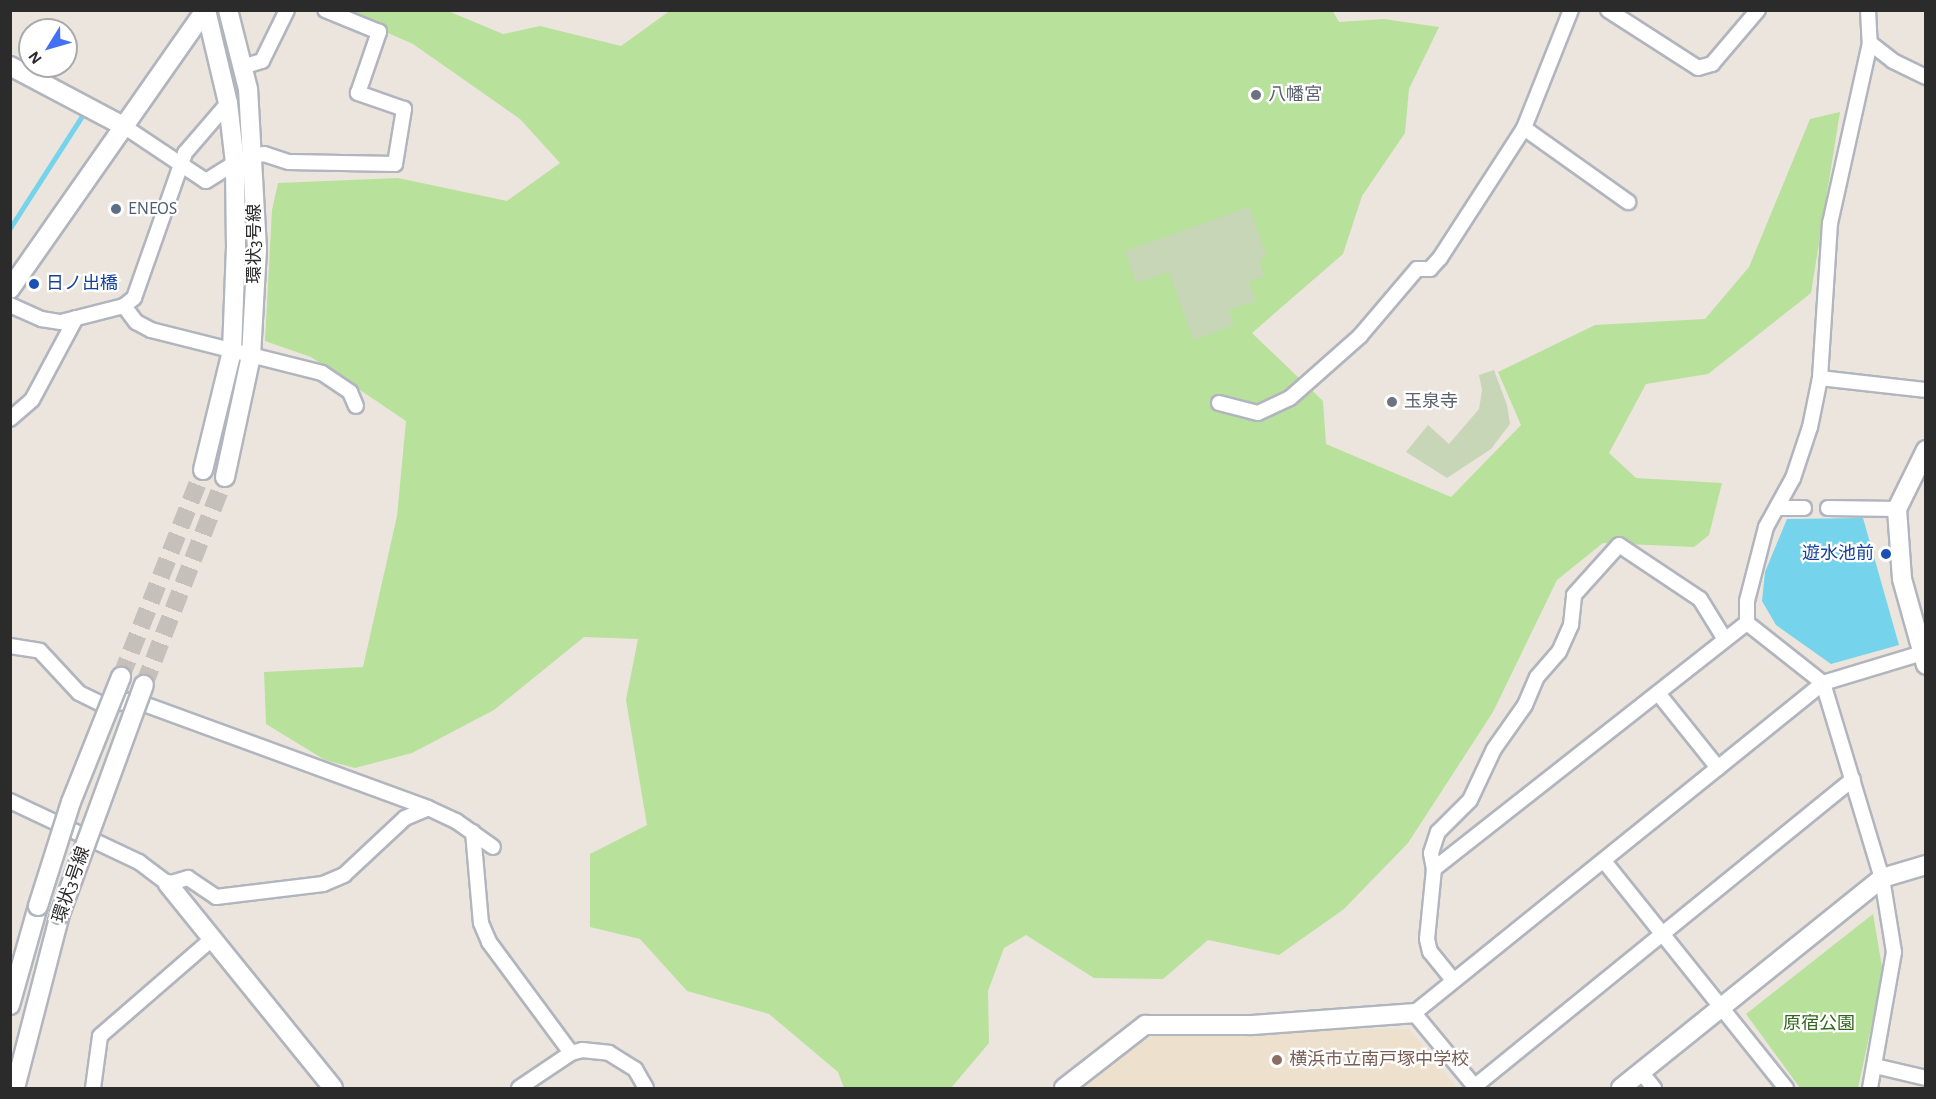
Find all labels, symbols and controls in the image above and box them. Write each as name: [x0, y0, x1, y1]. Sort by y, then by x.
north arrow: [18, 18, 78, 78]
text: N: [25, 48, 45, 67]
place label: 八幡宮: [1268, 84, 1322, 106]
marker: 八幡宮: [1249, 88, 1263, 102]
place label: ENEOS: [128, 198, 177, 220]
marker: ENEOS: [109, 202, 123, 216]
street label: 環状3号線: [244, 204, 266, 284]
place label: 日ノ出橋: [46, 273, 118, 295]
marker: 日ノ出橋: [27, 277, 41, 291]
place label: 玉泉寺: [1404, 391, 1458, 413]
marker: 玉泉寺: [1385, 395, 1399, 409]
place label: 遊水池前: [1802, 543, 1874, 565]
marker: 遊水池前: [1879, 547, 1893, 561]
street label: 環状3号線: [49, 844, 95, 926]
park label: 原宿公園: [1783, 1013, 1855, 1035]
place label: 横浜市立南戸塚中学校: [1289, 1049, 1469, 1071]
marker: 横浜市立南戸塚中学校: [1270, 1053, 1284, 1067]

